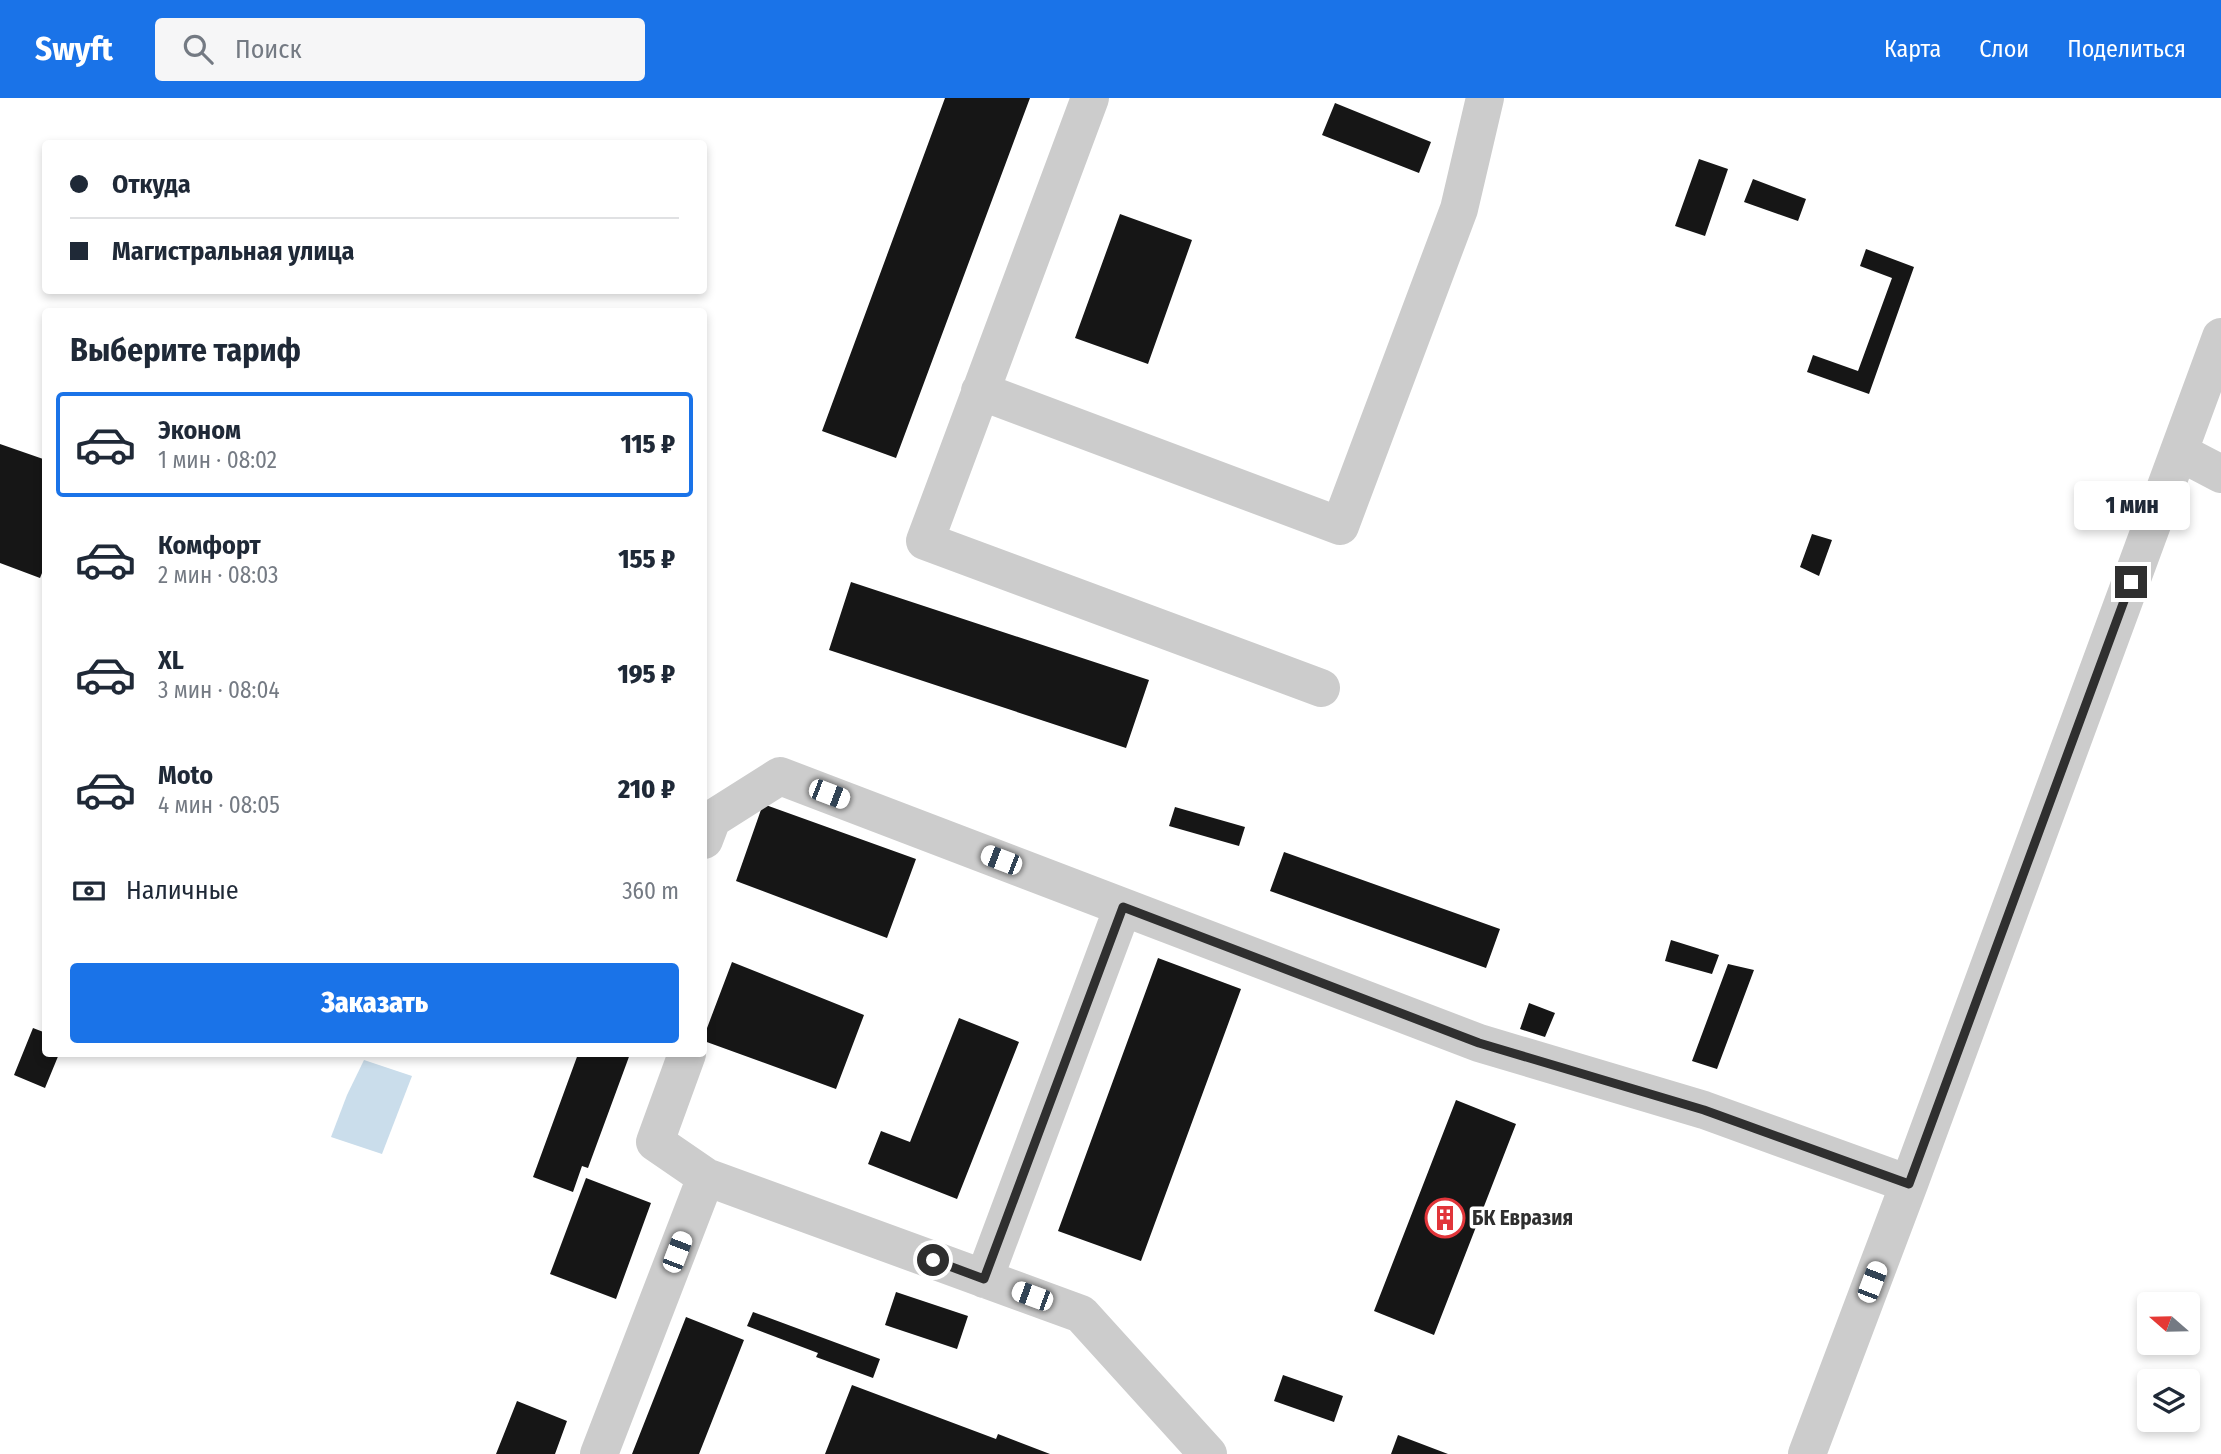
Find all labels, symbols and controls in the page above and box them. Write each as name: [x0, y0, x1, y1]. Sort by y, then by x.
search box: [155, 18, 645, 81]
text: Swyft: [35, 29, 113, 69]
icon: search: [179, 30, 217, 68]
text: Поиск: [235, 34, 302, 65]
text: Карта: [1884, 35, 1941, 63]
text: Слои: [1979, 35, 2029, 63]
text: Поделиться: [2067, 35, 2186, 63]
text: Откуда: [112, 169, 191, 200]
text: Магистральная улица: [112, 236, 354, 267]
text: Выберите тариф: [70, 331, 301, 369]
icon: car: [74, 413, 137, 476]
text: Эконом: [158, 415, 241, 446]
text: 115 ₽: [620, 429, 675, 460]
text: 1 мин · 08:02: [158, 446, 277, 474]
callout: 1 мин: [2073, 480, 2189, 530]
text: 1 мин: [2105, 491, 2159, 519]
icon: car: [74, 528, 137, 591]
text: Комфорт: [158, 530, 261, 561]
text: 155 ₽: [618, 544, 675, 575]
text: 2 мин · 08:03: [158, 561, 278, 589]
route end: [2115, 566, 2147, 598]
icon: car: [74, 643, 137, 706]
text: XL: [158, 645, 184, 676]
text: 195 ₽: [617, 659, 675, 690]
text: 3 мин · 08:04: [158, 676, 280, 704]
icon: car: [74, 758, 137, 821]
text: Moto: [158, 760, 213, 791]
text: 210 ₽: [618, 774, 675, 805]
car: [806, 777, 853, 811]
text: 4 мин · 08:05: [158, 791, 280, 819]
car: [978, 843, 1025, 877]
icon: cash: [70, 872, 108, 910]
text: Наличные: [126, 875, 239, 906]
text: 360 m: [622, 877, 679, 905]
button: Заказать: [70, 963, 679, 1043]
building icon: БК Евразия: [1424, 1197, 1466, 1239]
place label: БК Евразия: [1472, 1205, 1573, 1231]
car: [660, 1229, 695, 1275]
route start: [917, 1244, 949, 1276]
car: [1855, 1259, 1890, 1305]
car: [1009, 1279, 1056, 1313]
north arrow: [2137, 1292, 2200, 1354]
map controls: [2137, 1292, 2200, 1432]
button: layers: [2137, 1369, 2200, 1432]

